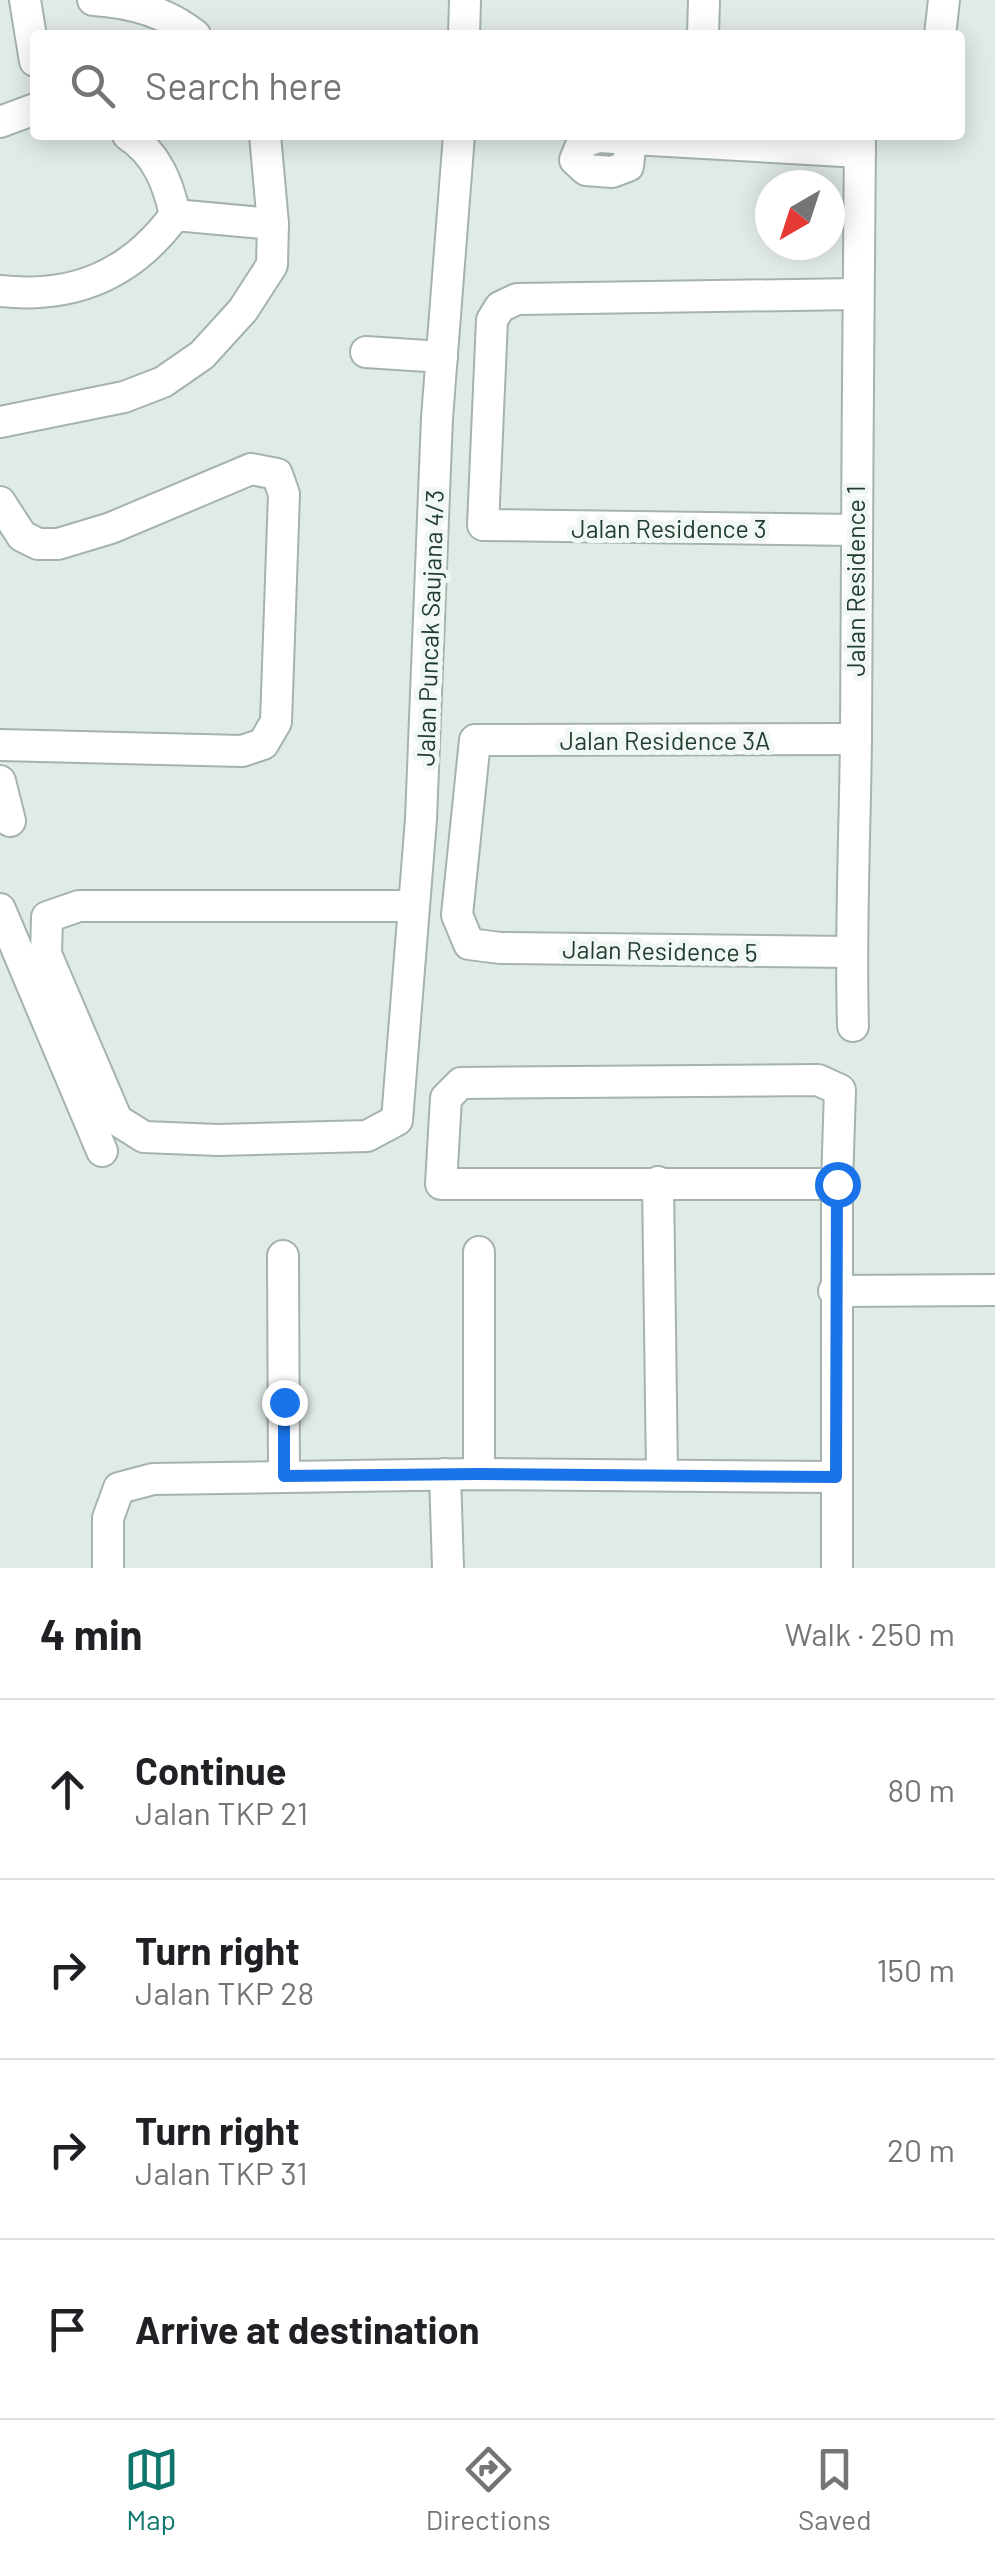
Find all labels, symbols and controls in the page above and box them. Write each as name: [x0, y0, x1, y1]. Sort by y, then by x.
search box: [30, 30, 965, 140]
icon: search: [65, 58, 120, 113]
text: Search here: [145, 62, 343, 108]
north arrow: [755, 170, 845, 260]
street label: Jalan Residence 1: [840, 485, 870, 677]
street label: Jalan Puncak Saujana 4/3: [409, 489, 449, 767]
street label: Jalan Residence 3: [571, 513, 767, 543]
street label: Jalan Residence 3A: [560, 725, 770, 755]
street label: Jalan Residence 5: [562, 933, 758, 967]
route start: [815, 1162, 861, 1208]
route end: [262, 1380, 308, 1426]
text: 4 min: [40, 1608, 143, 1658]
text: Walk · 250 m: [785, 1614, 955, 1652]
text: Continue: [135, 1747, 286, 1793]
icon: ahead: [40, 1762, 95, 1817]
text: 80 m: [887, 1770, 955, 1808]
text: Jalan TKP 21: [135, 1793, 308, 1831]
text: Turn right: [135, 1927, 300, 1973]
icon: right: [40, 1942, 95, 1997]
text: 150 m: [876, 1950, 955, 1988]
text: Jalan TKP 28: [135, 1973, 314, 2011]
text: Turn right: [135, 2107, 300, 2153]
icon: right: [40, 2122, 95, 2177]
text: 20 m: [887, 2130, 955, 2168]
text: Jalan TKP 31: [135, 2153, 308, 2191]
icon: arrive: [40, 2302, 95, 2357]
text: Arrive at destination: [135, 2306, 480, 2352]
tab: Map: [124, 2442, 179, 2536]
tab: Directions: [426, 2442, 551, 2536]
tab: Saved: [798, 2442, 871, 2536]

